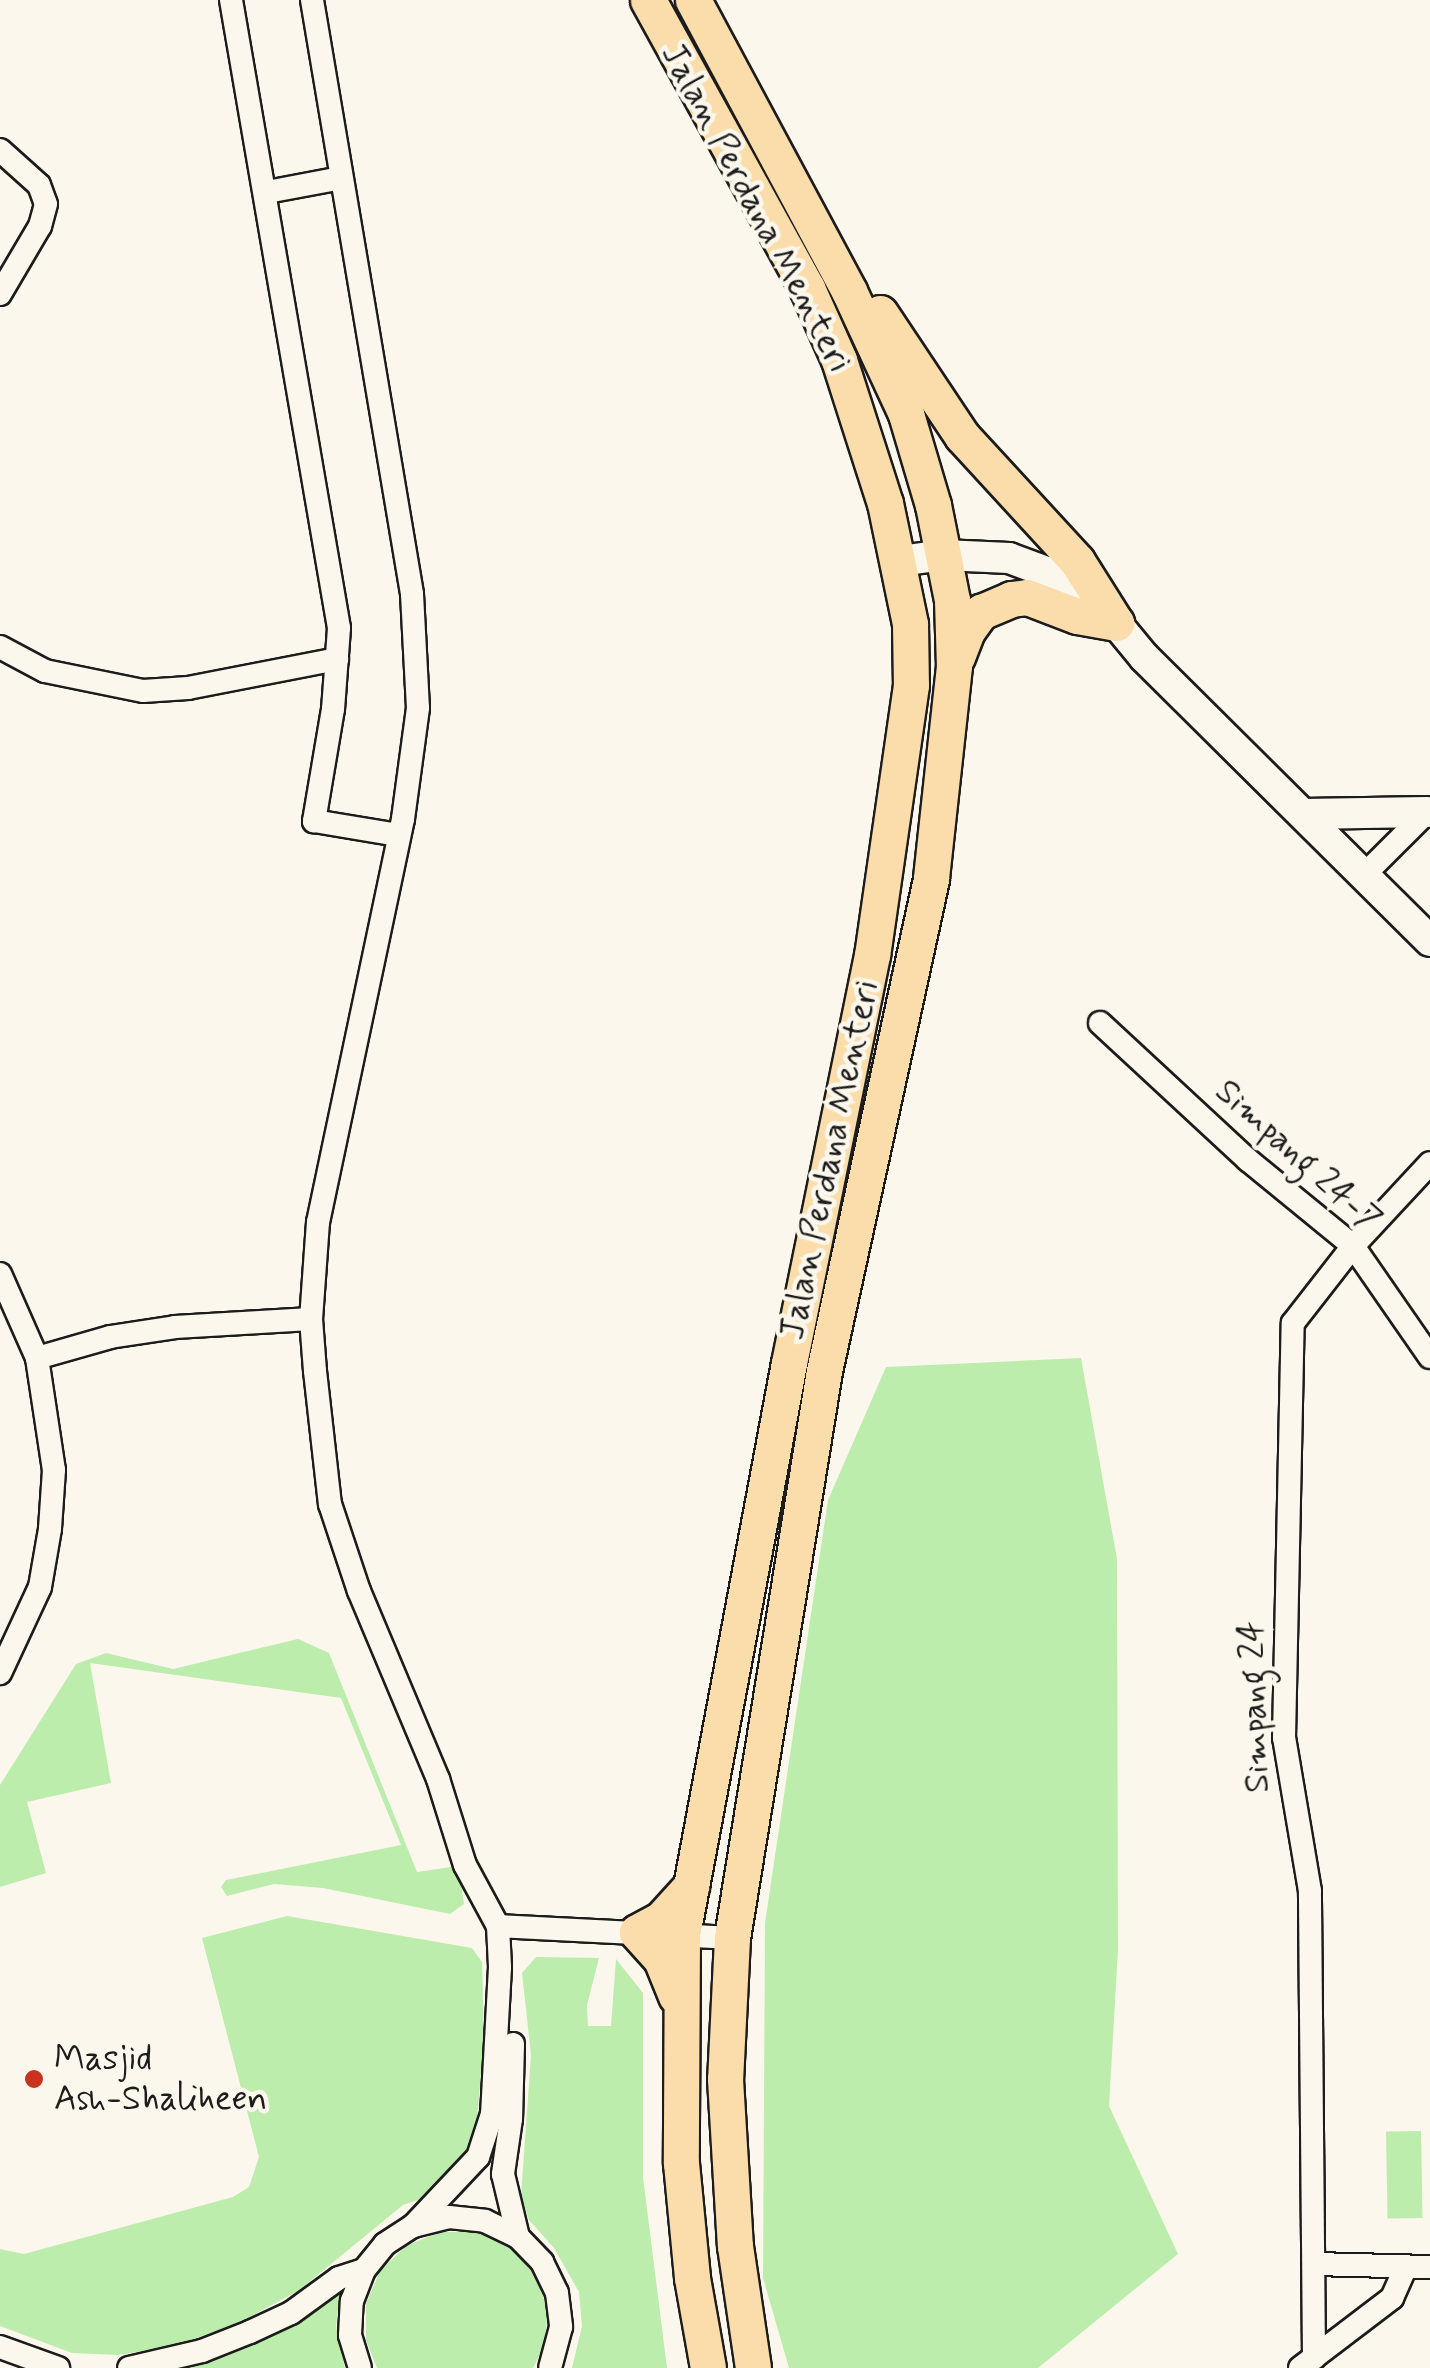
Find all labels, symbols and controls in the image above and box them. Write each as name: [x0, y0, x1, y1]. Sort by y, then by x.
street label: Jalan Perdana Menteri: [654, 42, 858, 374]
street label: Jalan Perdana Menteri: [773, 982, 887, 1338]
street label: Simpang 24-7: [1206, 1071, 1390, 1241]
street label: Simpang 24: [1231, 1620, 1279, 1794]
place label: Masjid Ash-Shaliheen: [54, 2038, 267, 2120]
marker: Masjid Ash-Shaliheen: [23, 2068, 45, 2090]

